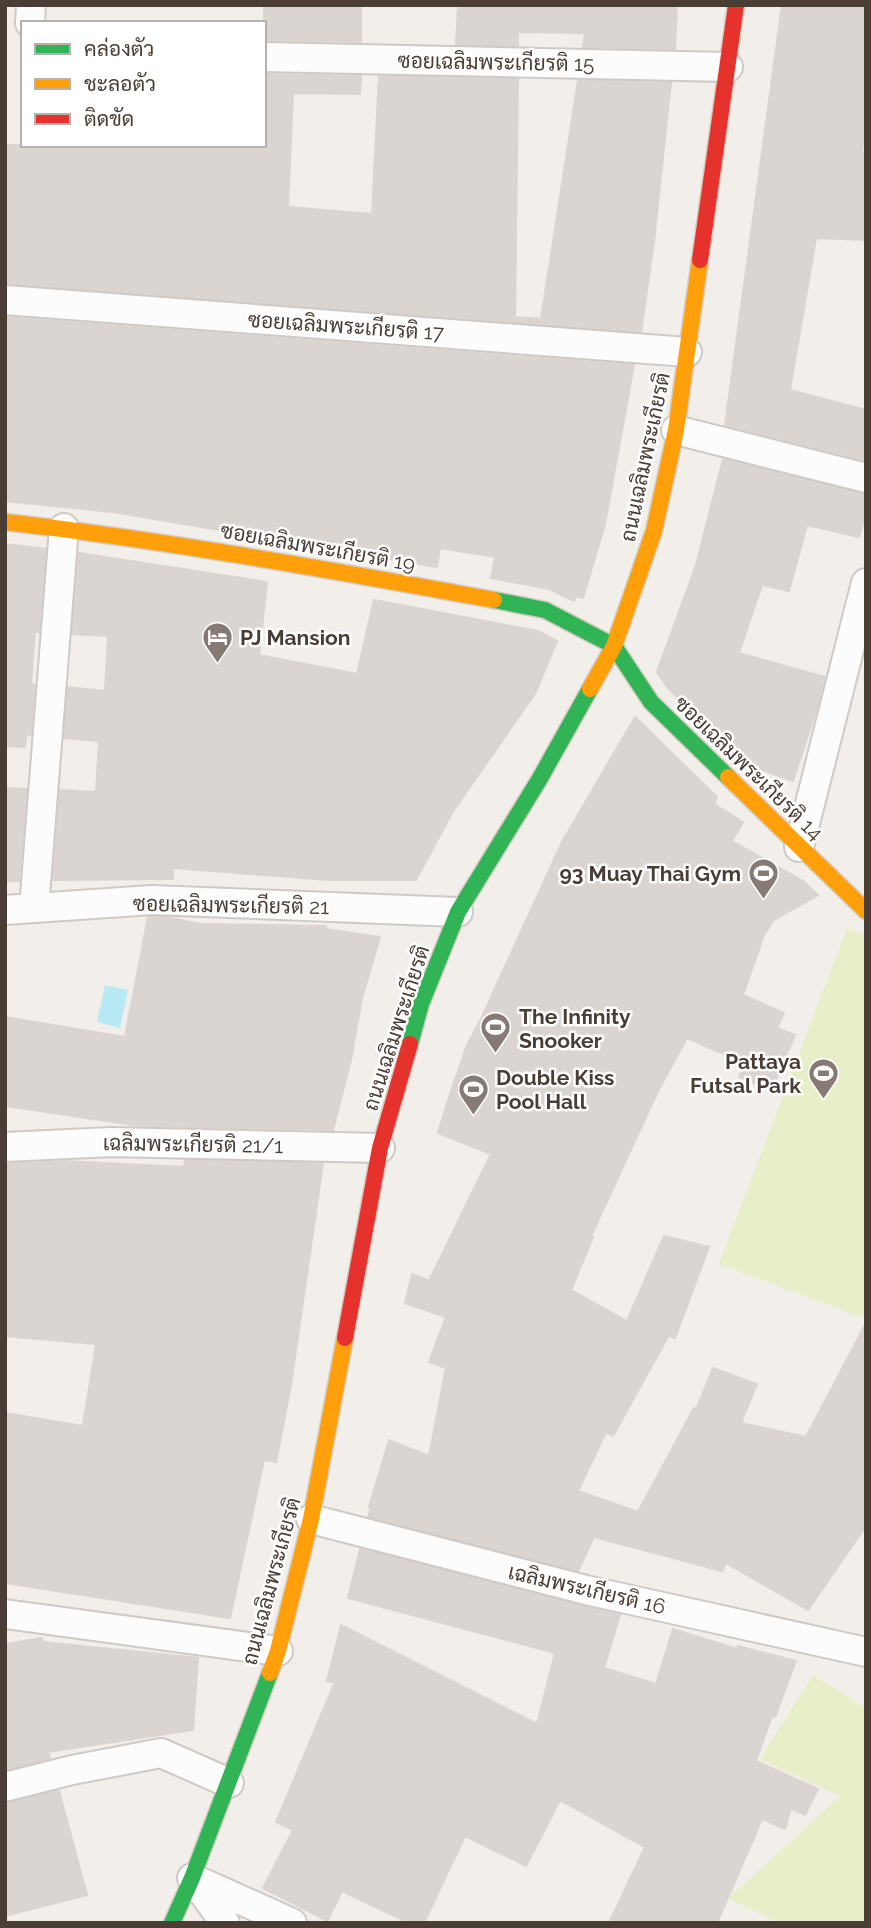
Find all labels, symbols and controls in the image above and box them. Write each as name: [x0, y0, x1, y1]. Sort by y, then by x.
legend: [21, 21, 266, 147]
text: คล่องตัว: [84, 36, 154, 61]
street label: ซอยเฉลิมพระเกียรติ 15: [397, 48, 595, 76]
text: ชะลอตัว: [84, 71, 156, 96]
text: ติดขัด: [84, 106, 134, 131]
street label: ซอยเฉลิมพระเกียรติ 17: [247, 307, 446, 345]
street label: ถนนเฉลิมพระเกียรติ: [615, 370, 675, 544]
street label: ซอยเฉลิมพระเกียรติ 19: [219, 518, 417, 576]
hotel icon: PJ Mansion: [200, 620, 234, 664]
place label: PJ Mansion: [240, 625, 350, 650]
street label: ซอยเฉลิมพระเกียรติ 14: [670, 691, 828, 845]
sports icon: 93 Muay Thai Gym: [747, 856, 781, 900]
place label: 93 Muay Thai Gym: [559, 861, 741, 886]
street label: ซอยเฉลิมพระเกียรติ 21: [133, 891, 329, 919]
street label: ถนนเฉลิมพระเกียรติ: [357, 942, 435, 1114]
place label: The Infinity Snooker: [519, 1004, 631, 1053]
sports icon: The Infinity Snooker: [479, 1011, 513, 1055]
place label: Pattaya Futsal Park: [690, 1049, 801, 1098]
sports icon: Pattaya Futsal Park: [807, 1056, 841, 1100]
place label: Double Kiss Pool Hall: [496, 1065, 614, 1114]
sports icon: Double Kiss Pool Hall: [456, 1072, 490, 1116]
street label: เฉลิมพระเกียรติ 21/1: [103, 1130, 283, 1158]
street label: ถนนเฉลิมพระเกียรติ: [237, 1494, 305, 1668]
street label: เฉลิมพระเกียรติ 16: [506, 1559, 668, 1619]

